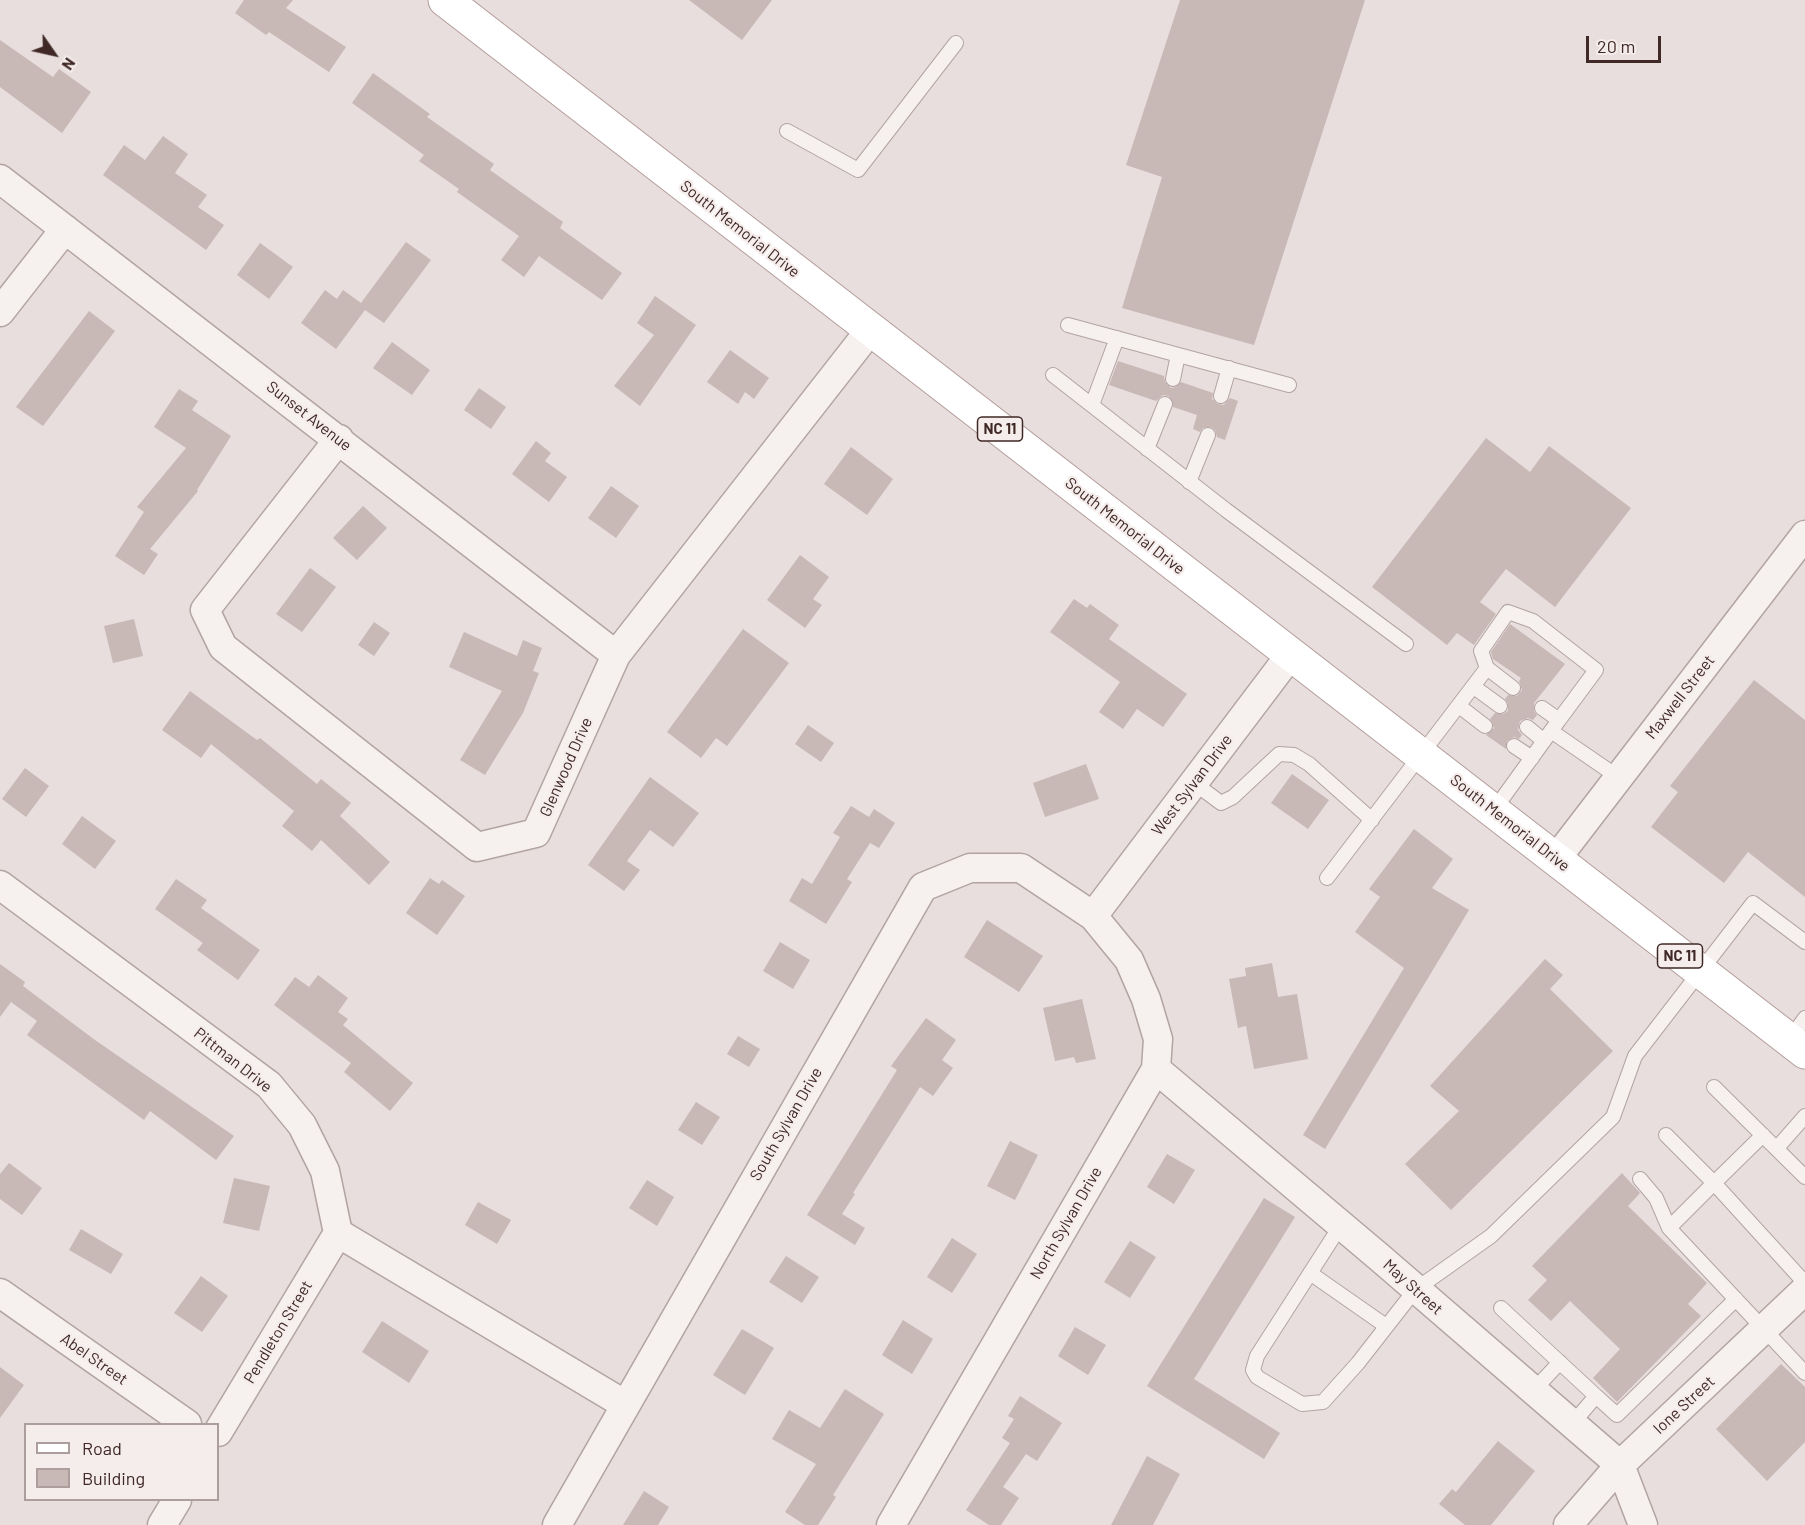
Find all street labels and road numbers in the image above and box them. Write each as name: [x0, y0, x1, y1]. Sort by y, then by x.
street label: South Memorial Drive: [676, 176, 804, 282]
street label: Sunset Avenue: [263, 377, 355, 455]
road number: NC 11: [978, 417, 1022, 441]
street label: South Memorial Drive: [1061, 473, 1189, 579]
street label: Maxwell Street: [1641, 651, 1719, 743]
street label: Glenwood Drive: [536, 714, 596, 820]
street label: West Sylvan Drive: [1148, 731, 1236, 839]
street label: South Memorial Drive: [1446, 770, 1574, 876]
road number: NC 11: [1658, 944, 1702, 968]
street label: Pittman Drive: [190, 1023, 276, 1097]
street label: South Sylvan Drive: [746, 1064, 826, 1184]
street label: North Sylvan Drive: [1026, 1163, 1106, 1283]
street label: May Street: [1379, 1255, 1447, 1319]
street label: Pendleton Street: [240, 1277, 316, 1387]
street label: Abel Street: [57, 1329, 131, 1389]
street label: Ione Street: [1649, 1372, 1719, 1438]

